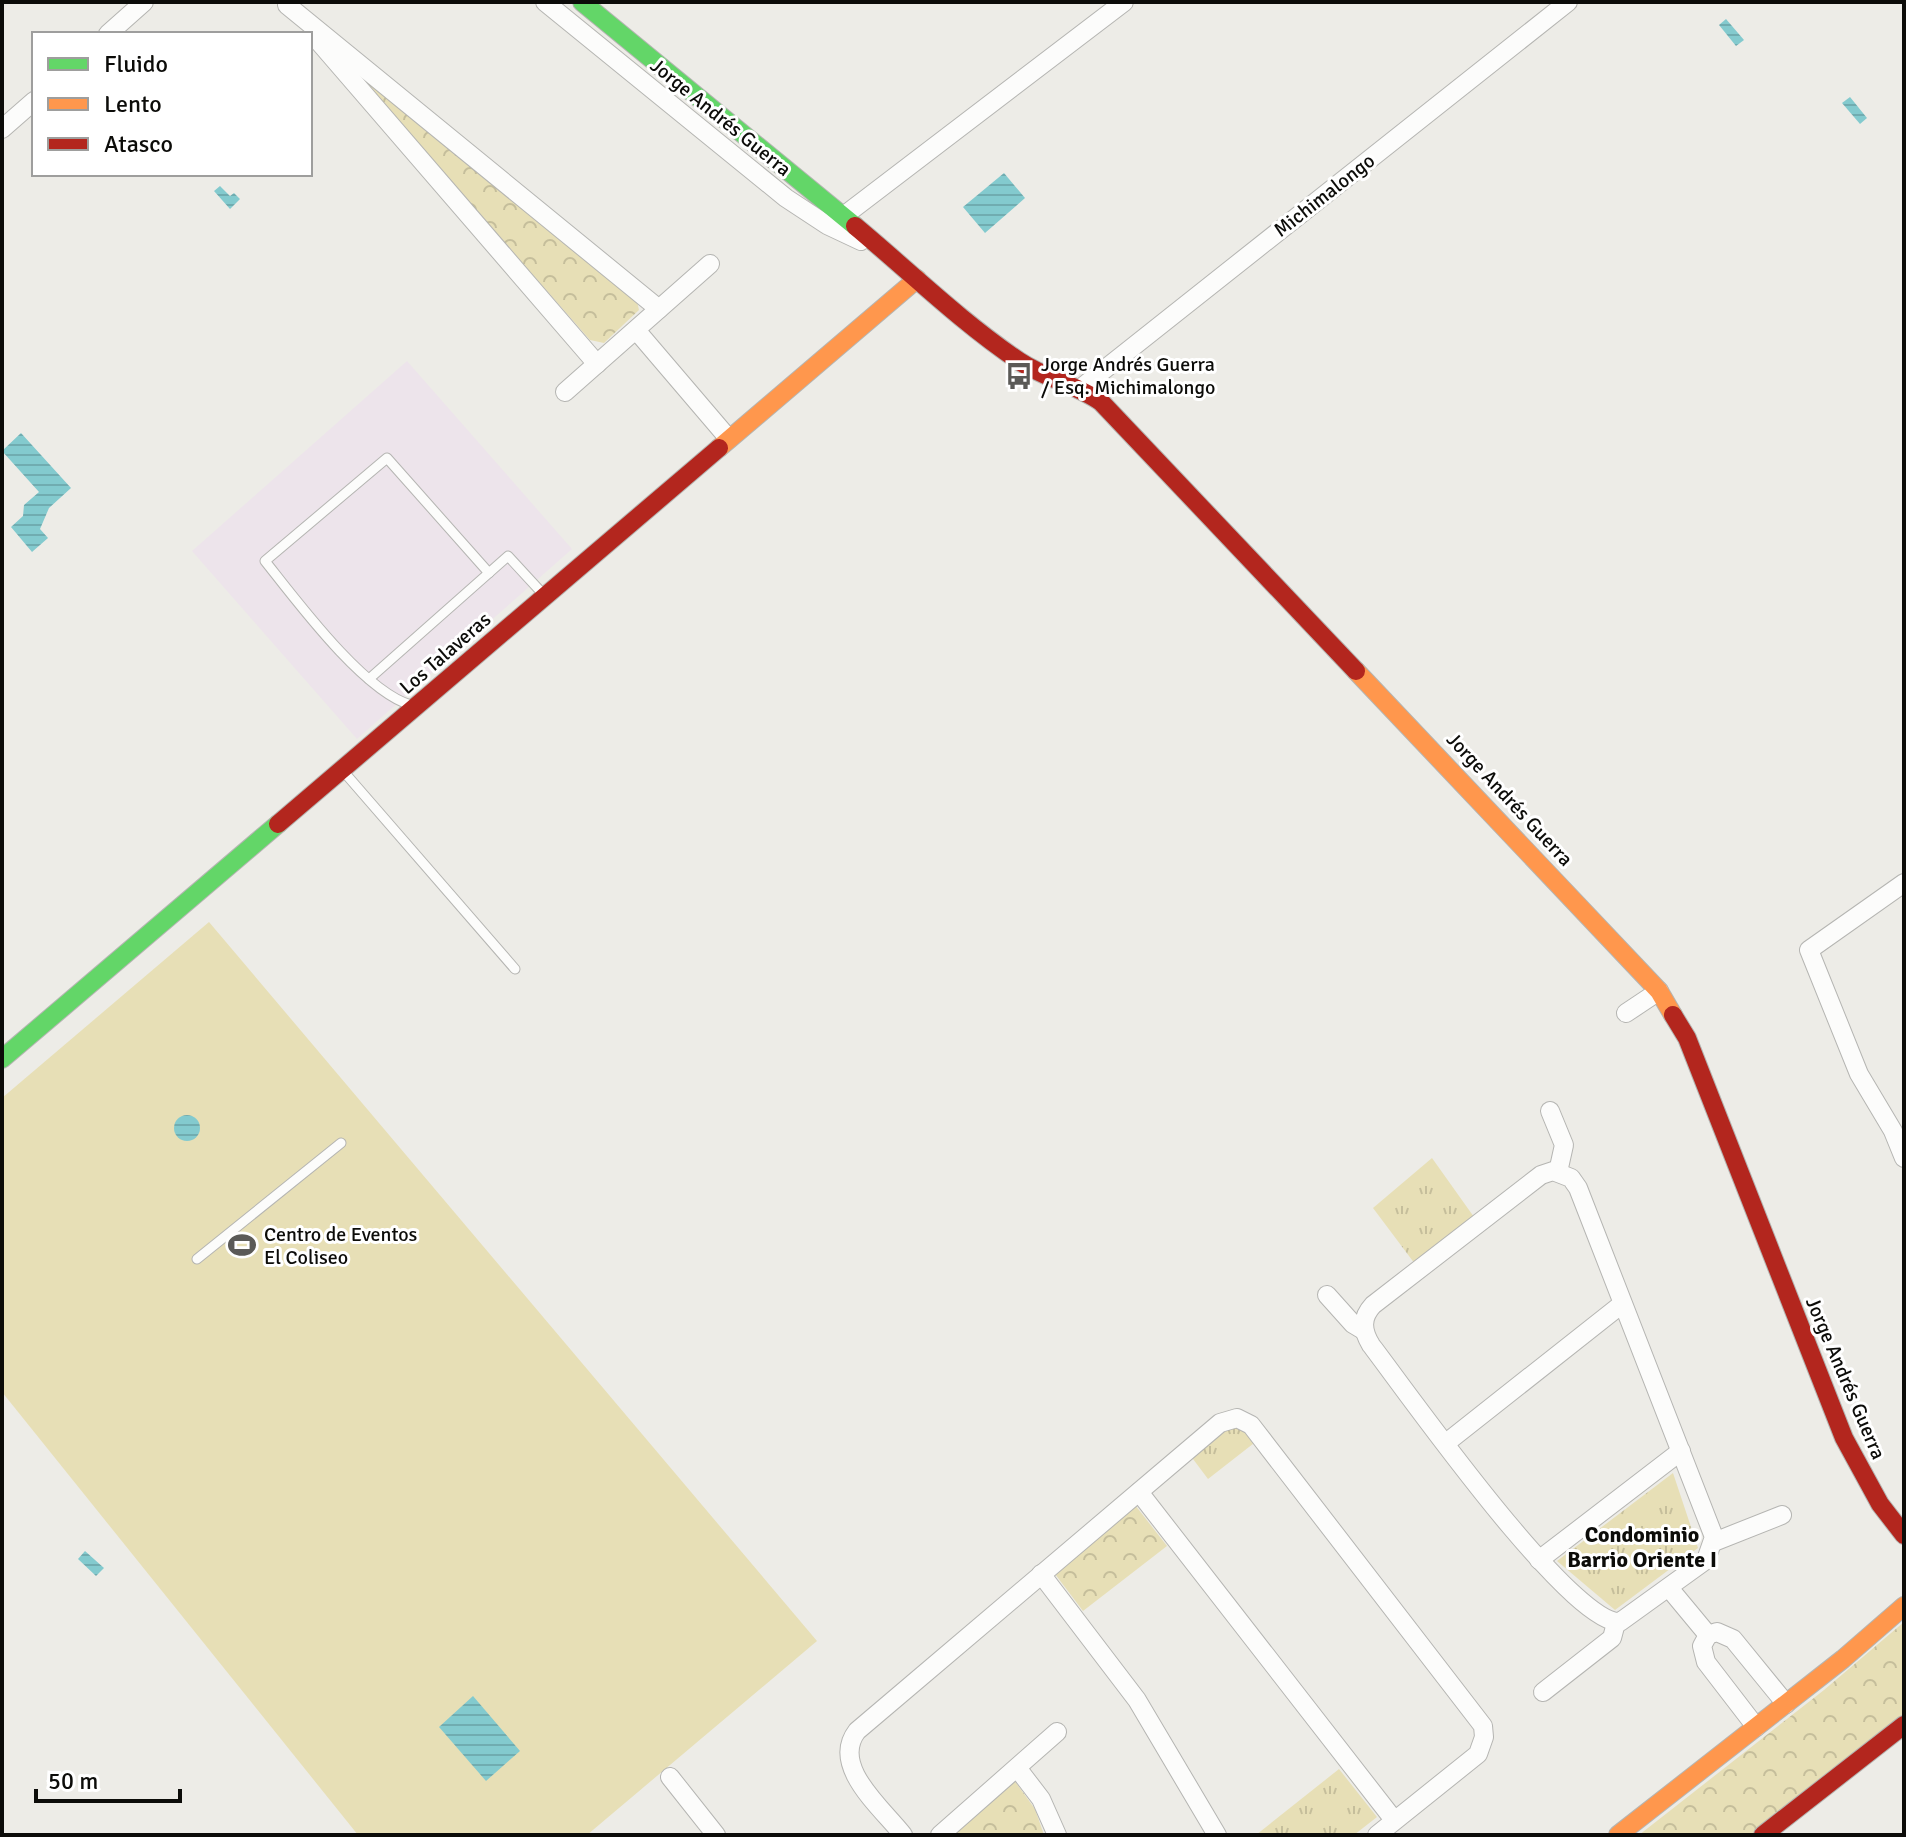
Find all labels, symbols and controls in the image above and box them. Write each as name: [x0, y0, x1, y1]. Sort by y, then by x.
legend: [32, 32, 312, 176]
text: Fluido: [104, 49, 168, 79]
street label: Jorge Andrés Guerra: [645, 53, 796, 182]
text: Lento: [104, 89, 162, 119]
text: Atasco: [104, 129, 173, 159]
street label: Michimalongo: [1269, 148, 1380, 243]
place label: Jorge Andrés Guerra / Esq. Michimalongo: [1041, 352, 1215, 400]
bus stop icon: Jorge Andrés Guerra / Esq. Michimalongo: [1004, 361, 1034, 391]
street label: Los Talaveras: [395, 607, 496, 700]
street label: Jorge Andrés Guerra: [1441, 727, 1578, 871]
place label: Centro de Eventos El Coliseo: [264, 1222, 418, 1270]
sports icon: Centro de Eventos El Coliseo: [227, 1230, 257, 1260]
street label: Jorge Andrés Guerra: [1800, 1293, 1891, 1463]
district label: Condominio Barrio Oriente I: [1567, 1521, 1717, 1573]
scale bar: [36, 1753, 180, 1803]
text: 50 m: [48, 1766, 98, 1796]

